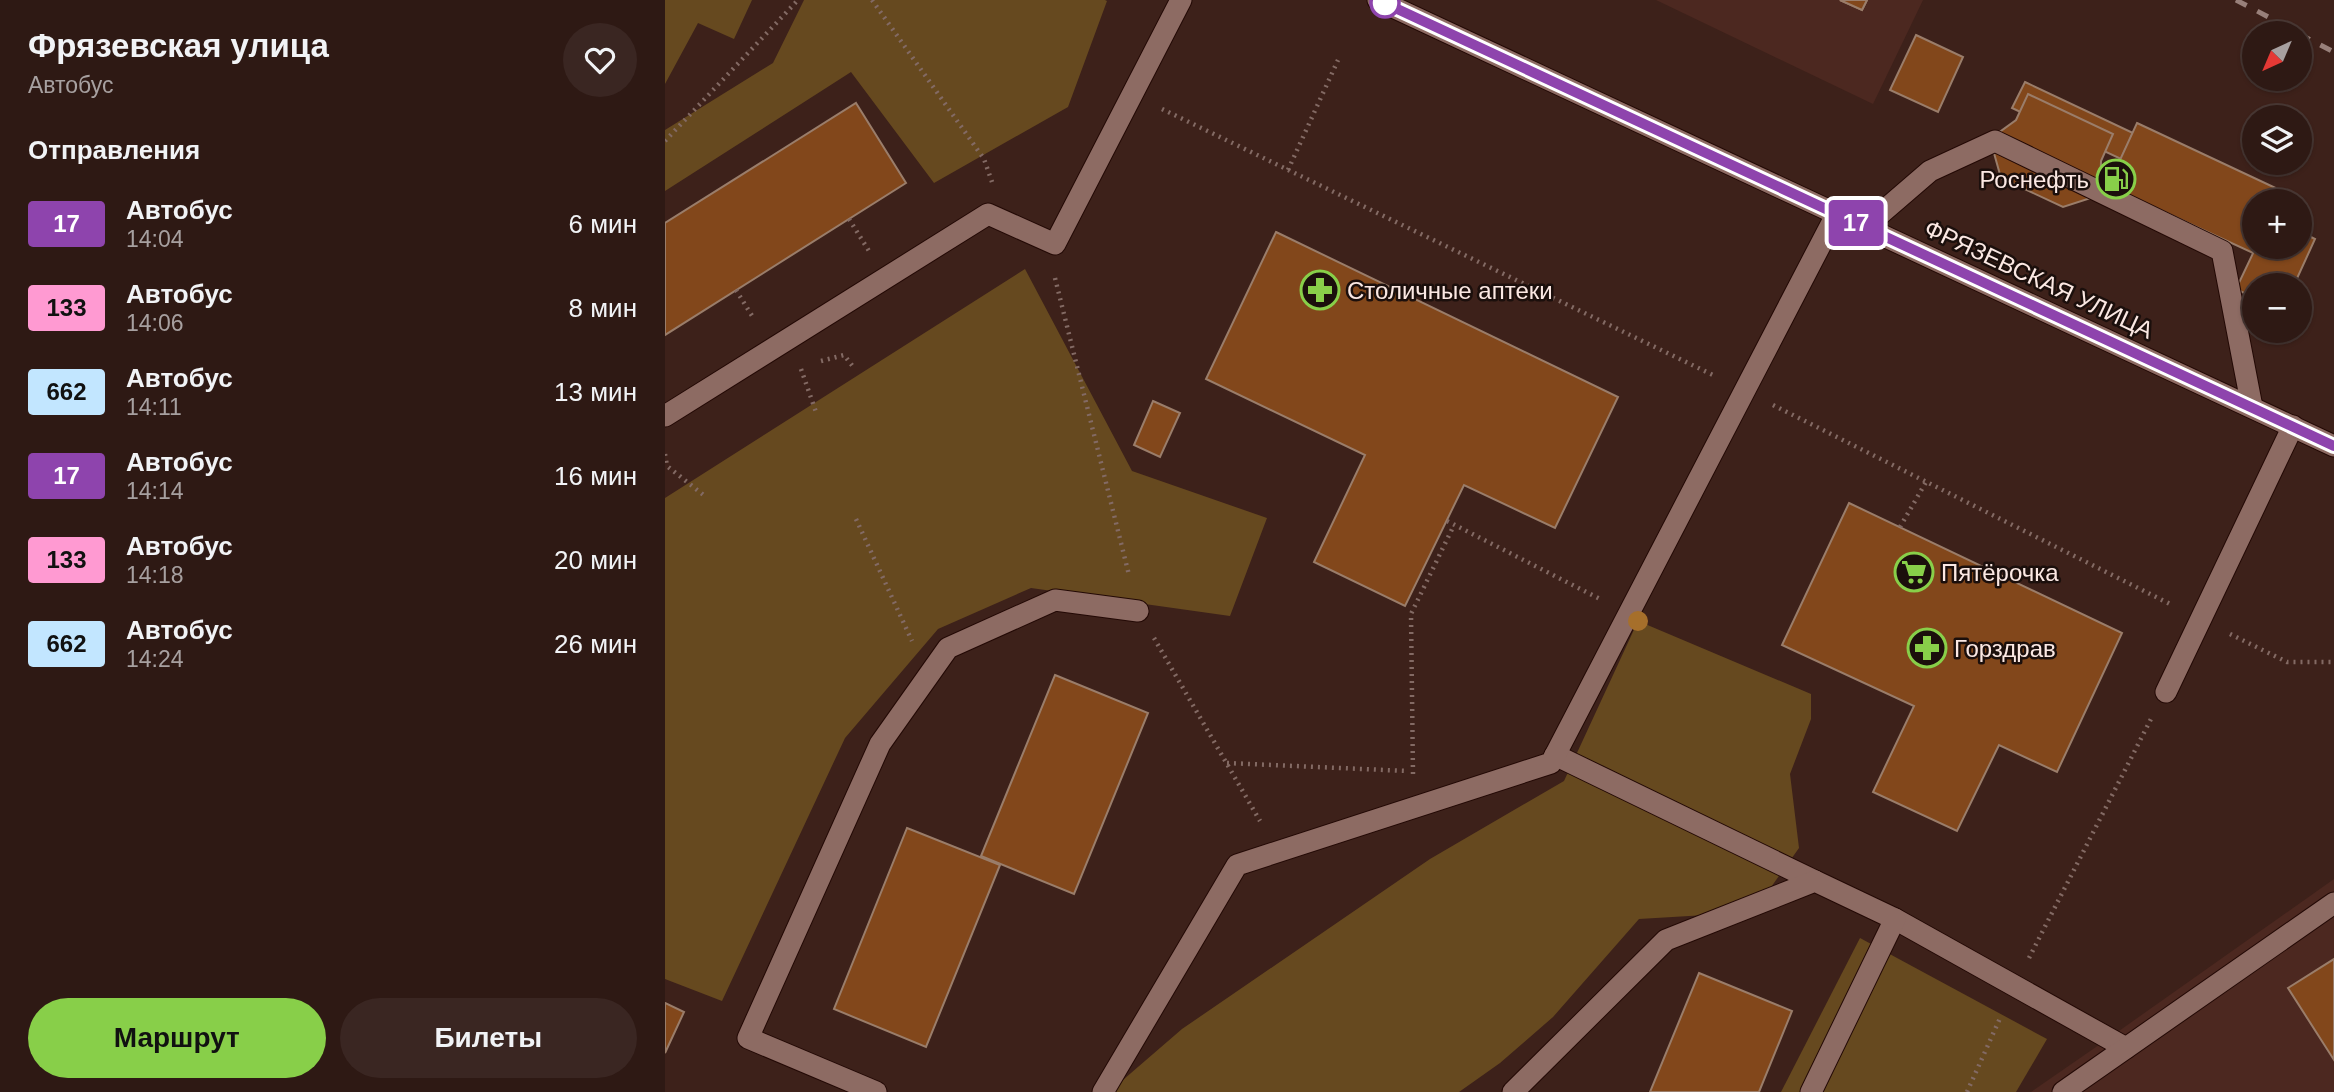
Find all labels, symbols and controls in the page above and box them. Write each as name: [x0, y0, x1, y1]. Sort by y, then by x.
unlabelled marker: [1370, 0, 1400, 18]
north arrow: [2242, 21, 2312, 91]
map controls: [2242, 21, 2312, 343]
button: heart: [563, 23, 637, 97]
text: Фрязевская улица: [28, 27, 329, 64]
text: Автобус: [28, 72, 114, 98]
button: layers: [2242, 105, 2312, 175]
text: Отправления: [28, 135, 200, 165]
fuel station icon: Роснефть: [2095, 158, 2137, 200]
place label: Роснефть: [1979, 166, 2089, 193]
button: +: [2242, 189, 2312, 259]
text: Автобус: [126, 195, 233, 225]
line badge: 17: [1825, 200, 1887, 246]
text: 6 мин: [569, 209, 637, 239]
text: 17: [1843, 209, 1869, 236]
text: 17: [53, 210, 80, 237]
street label: ФРЯЗЕВСКАЯ УЛИЦА: [1920, 214, 2158, 344]
text: 14:04: [126, 226, 184, 252]
pharmacy icon: Столичные аптеки: [1299, 269, 1341, 311]
button: −: [2242, 273, 2312, 343]
place label: Столичные аптеки: [1347, 277, 1553, 304]
text: Автобус: [126, 279, 233, 309]
text: 8 мин: [569, 293, 637, 323]
text: 133: [46, 294, 87, 321]
text: 14:06: [126, 310, 184, 336]
text: Автобус: [126, 363, 233, 393]
text: 13 мин: [554, 377, 637, 407]
text: 662: [46, 378, 87, 405]
text: 14:11: [126, 394, 182, 420]
text: Автобус: [126, 447, 233, 477]
text: 16 мин: [554, 461, 637, 491]
text: 17: [53, 462, 80, 489]
text: 14:14: [126, 478, 184, 504]
text: Автобус: [126, 531, 233, 561]
text: 20 мин: [554, 545, 637, 575]
text: 133: [46, 546, 87, 573]
supermarket icon: Пятёрочка: [1893, 551, 1935, 593]
place label: Пятёрочка: [1941, 559, 2059, 586]
text: 14:18: [126, 562, 184, 588]
text: Автобус: [126, 615, 233, 645]
pharmacy icon: Горздрав: [1906, 627, 1948, 669]
text: 26 мин: [554, 629, 637, 659]
text: 662: [46, 630, 87, 657]
place label: Горздрав: [1954, 635, 2056, 662]
text: 14:24: [126, 646, 184, 672]
button: Маршрут: [28, 998, 326, 1078]
button: Билеты: [340, 998, 637, 1078]

